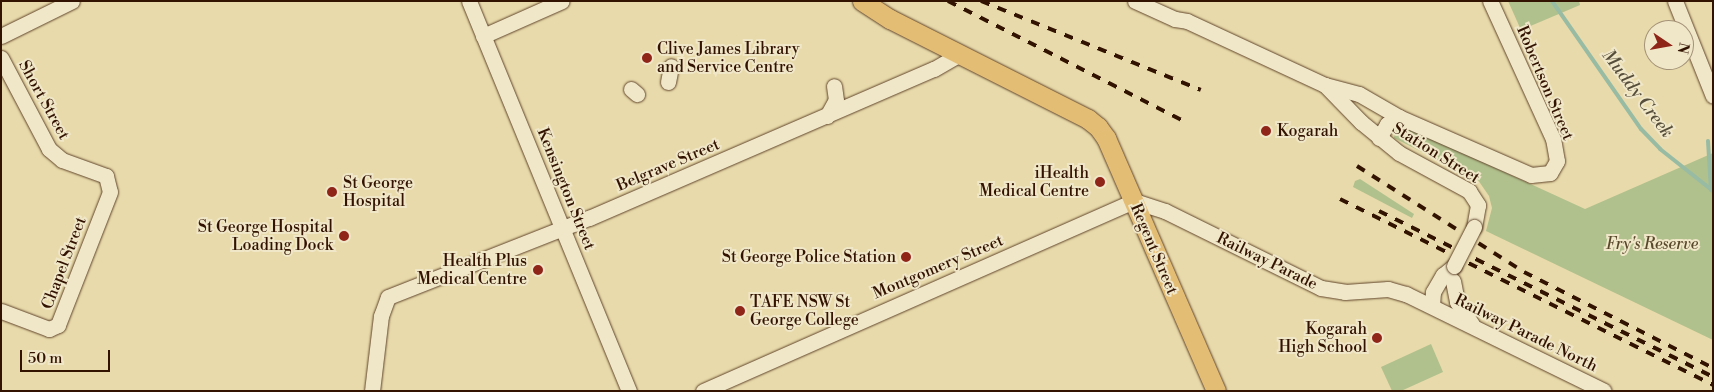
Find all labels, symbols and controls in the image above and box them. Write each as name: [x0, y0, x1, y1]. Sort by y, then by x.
north arrow: [1644, 20, 1694, 70]
street label: Robertson Street: [1512, 23, 1578, 143]
place label: Clive James Library and Service Centre: [657, 39, 800, 77]
text: N: [1673, 41, 1693, 55]
water label: Muddy Creek: [1597, 45, 1677, 143]
marker: Clive James Library and Service Centre: [641, 52, 653, 64]
street label: Short Street: [14, 57, 74, 143]
street label: Station Street: [1389, 119, 1483, 187]
place label: Kogarah: [1277, 121, 1338, 141]
marker: Kogarah: [1259, 124, 1273, 138]
street label: Kensington Street: [533, 125, 599, 253]
street label: Belgrave Street: [614, 135, 722, 195]
place label: iHealth Medical Centre: [979, 163, 1089, 201]
place label: St George Hospital: [343, 173, 413, 211]
marker: iHealth Medical Centre: [1093, 175, 1107, 189]
marker: St George Hospital: [325, 185, 339, 199]
street label: Regent Street: [1126, 201, 1182, 297]
street label: Chapel Street: [38, 214, 90, 312]
place label: St George Hospital Loading Dock: [198, 217, 333, 255]
street label: Railway Parade: [1213, 228, 1321, 294]
marker: St George Hospital Loading Dock: [337, 229, 351, 243]
street label: Montgomery Street: [870, 231, 1006, 303]
park label: Fry's Reserve: [1606, 234, 1698, 254]
place label: St George Police Station: [722, 247, 896, 267]
place label: Health Plus Medical Centre: [417, 251, 527, 289]
marker: St George Police Station: [900, 251, 912, 263]
marker: Health Plus Medical Centre: [531, 263, 545, 277]
street label: Railway Parade North: [1451, 290, 1601, 376]
place label: TAFE NSW St George College: [750, 292, 859, 330]
marker: TAFE NSW St George College: [734, 305, 746, 317]
place label: Kogarah High School: [1278, 319, 1367, 357]
marker: Kogarah High School: [1371, 332, 1383, 344]
scale bar: [22, 340, 112, 372]
text: 50 m: [28, 349, 62, 368]

